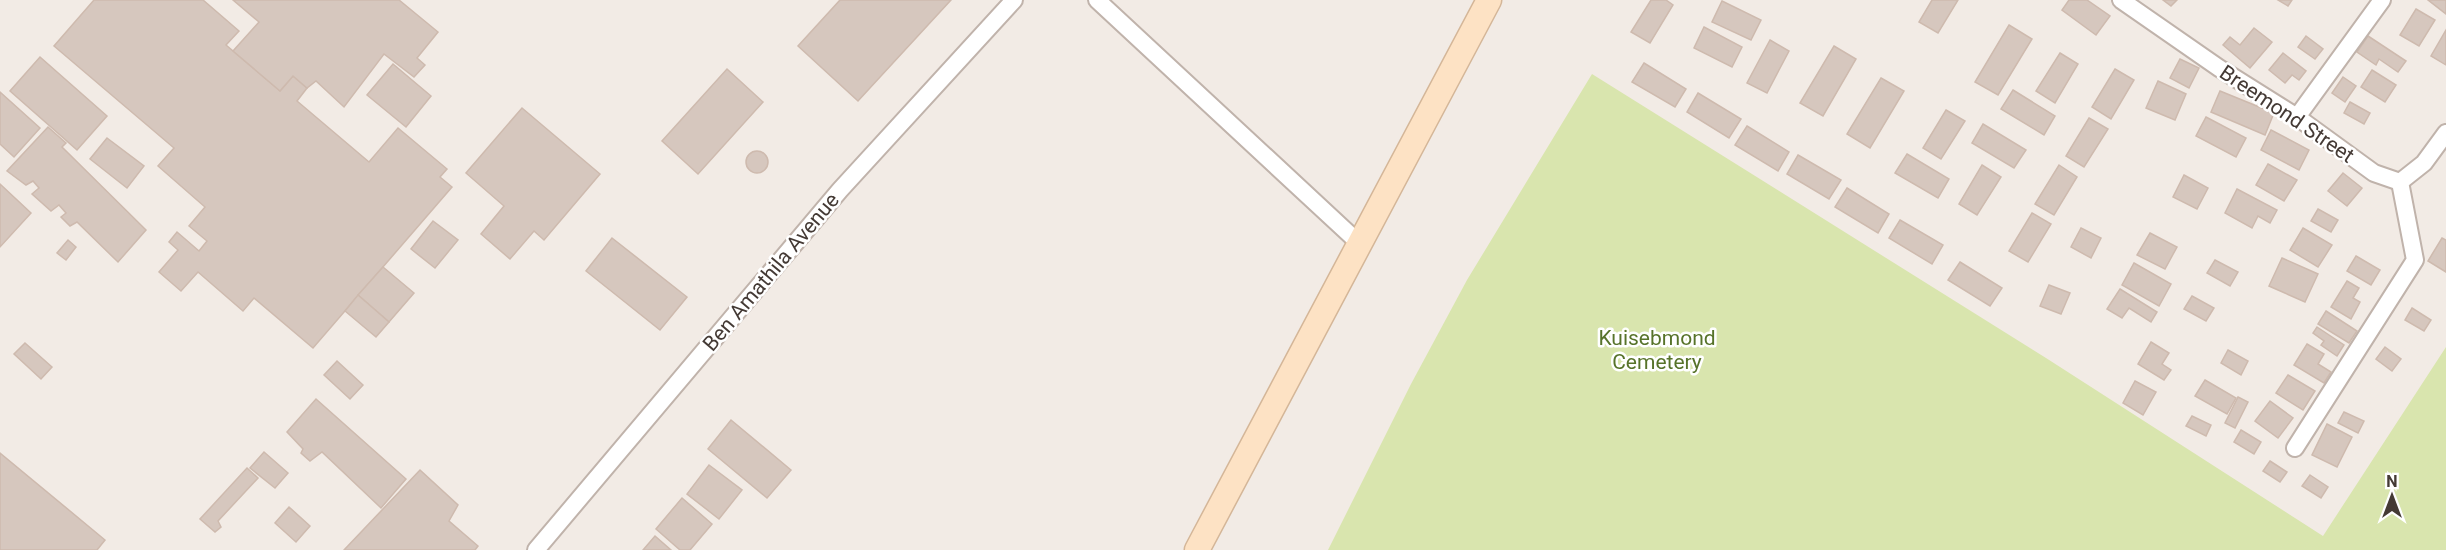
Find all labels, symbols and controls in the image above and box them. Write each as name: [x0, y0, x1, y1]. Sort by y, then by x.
street label: Breemond Street: [2215, 60, 2359, 168]
street label: Ben Amathila Avenue: [698, 188, 844, 356]
park label: Kuisebmond Cemetery: [1598, 326, 1716, 374]
north arrow: [2362, 466, 2422, 526]
text: N: [2386, 472, 2398, 491]

